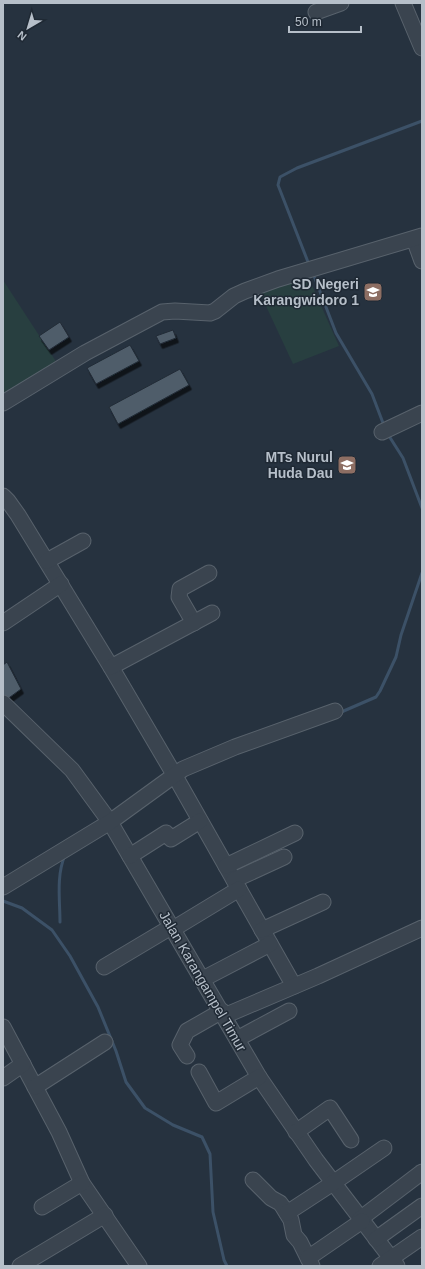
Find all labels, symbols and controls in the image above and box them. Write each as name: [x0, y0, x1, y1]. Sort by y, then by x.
north arrow: [8, 8, 48, 48]
scale bar: [289, 8, 361, 34]
text: 50 m: [295, 15, 322, 29]
text: N: [15, 29, 29, 43]
place label: SD Negeri Karangwidoro 1: [253, 276, 359, 308]
school or university icon: SD Negeri Karangwidoro 1: [362, 281, 384, 303]
place label: MTs Nurul Huda Dau: [266, 449, 333, 481]
school or university icon: MTs Nurul Huda Dau: [336, 454, 358, 476]
street label: Jalan Karangampel Timur: [156, 908, 250, 1054]

